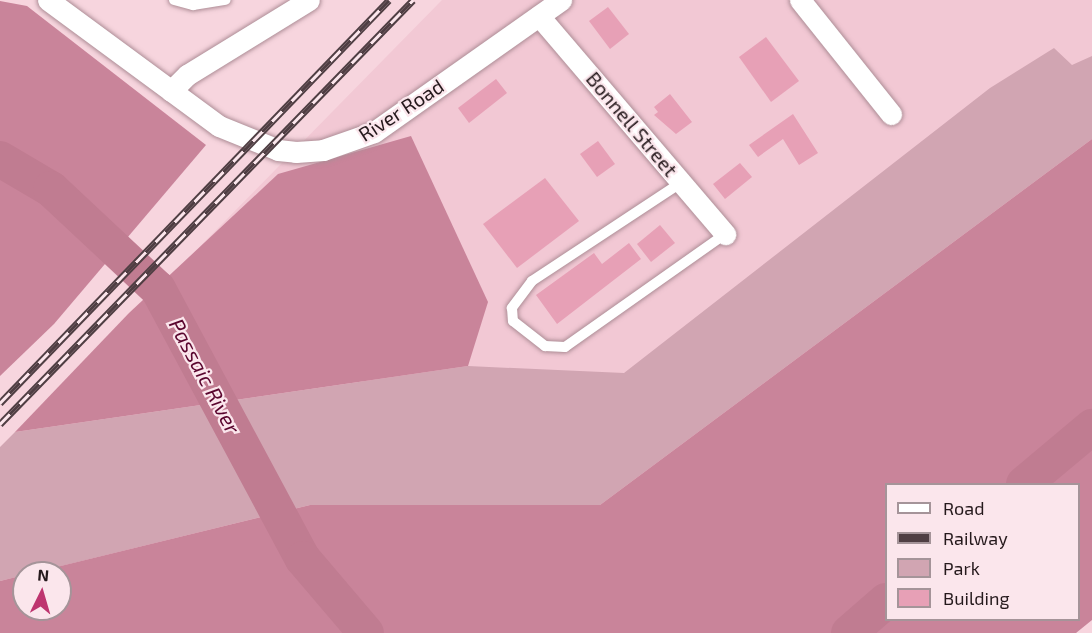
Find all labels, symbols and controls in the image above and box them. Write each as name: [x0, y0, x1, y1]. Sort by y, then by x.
street label: Bonnell Street: [581, 67, 683, 181]
street label: River Road: [354, 73, 448, 147]
water label: Passaic River: [164, 314, 246, 438]
legend: [885, 483, 1080, 621]
text: Road: [943, 497, 984, 519]
text: Railway: [943, 527, 1008, 549]
text: Park: [943, 557, 980, 579]
north arrow: [12, 561, 72, 621]
text: N: [37, 565, 50, 585]
text: Building: [943, 587, 1010, 609]

